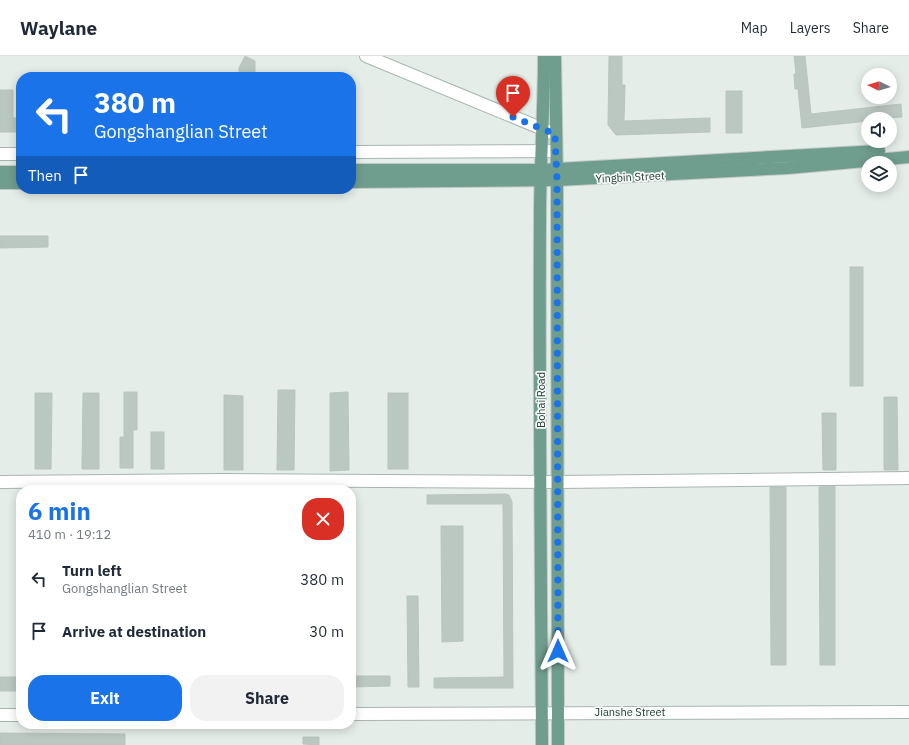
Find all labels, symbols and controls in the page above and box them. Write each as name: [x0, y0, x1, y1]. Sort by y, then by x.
text: Waylane: [20, 16, 97, 40]
text: Map: [741, 19, 768, 37]
text: Layers: [790, 19, 831, 37]
text: Share: [853, 19, 889, 37]
north arrow: [861, 68, 897, 104]
map controls: [861, 68, 897, 192]
pin: [496, 76, 530, 117]
icon: arrive: [502, 82, 524, 104]
text: 380 m: [94, 84, 176, 121]
icon: left: [28, 88, 80, 140]
button: sound: [861, 112, 897, 148]
text: Gongshanglian Street: [94, 120, 268, 143]
button: layers: [861, 156, 897, 192]
icon: arrive: [70, 164, 92, 186]
text: Then: [28, 166, 62, 185]
street label: Yingbin Street: [595, 168, 665, 186]
street label: Bohai Road: [534, 372, 548, 428]
text: 6 min: [28, 495, 91, 527]
button: close: [302, 498, 344, 540]
text: 410 m · 19:12: [28, 526, 111, 543]
text: Turn left: [62, 561, 122, 580]
icon: left: [28, 568, 50, 590]
text: 380 m: [300, 570, 344, 589]
text: Gongshanglian Street: [62, 580, 187, 597]
icon: arrive: [28, 620, 50, 642]
text: Arrive at destination: [62, 622, 206, 641]
text: 30 m: [309, 622, 344, 641]
position arrow: [537, 630, 579, 672]
button: Exit: [28, 675, 182, 721]
button: Share: [190, 675, 344, 721]
street label: Jianshe Street: [595, 705, 666, 719]

